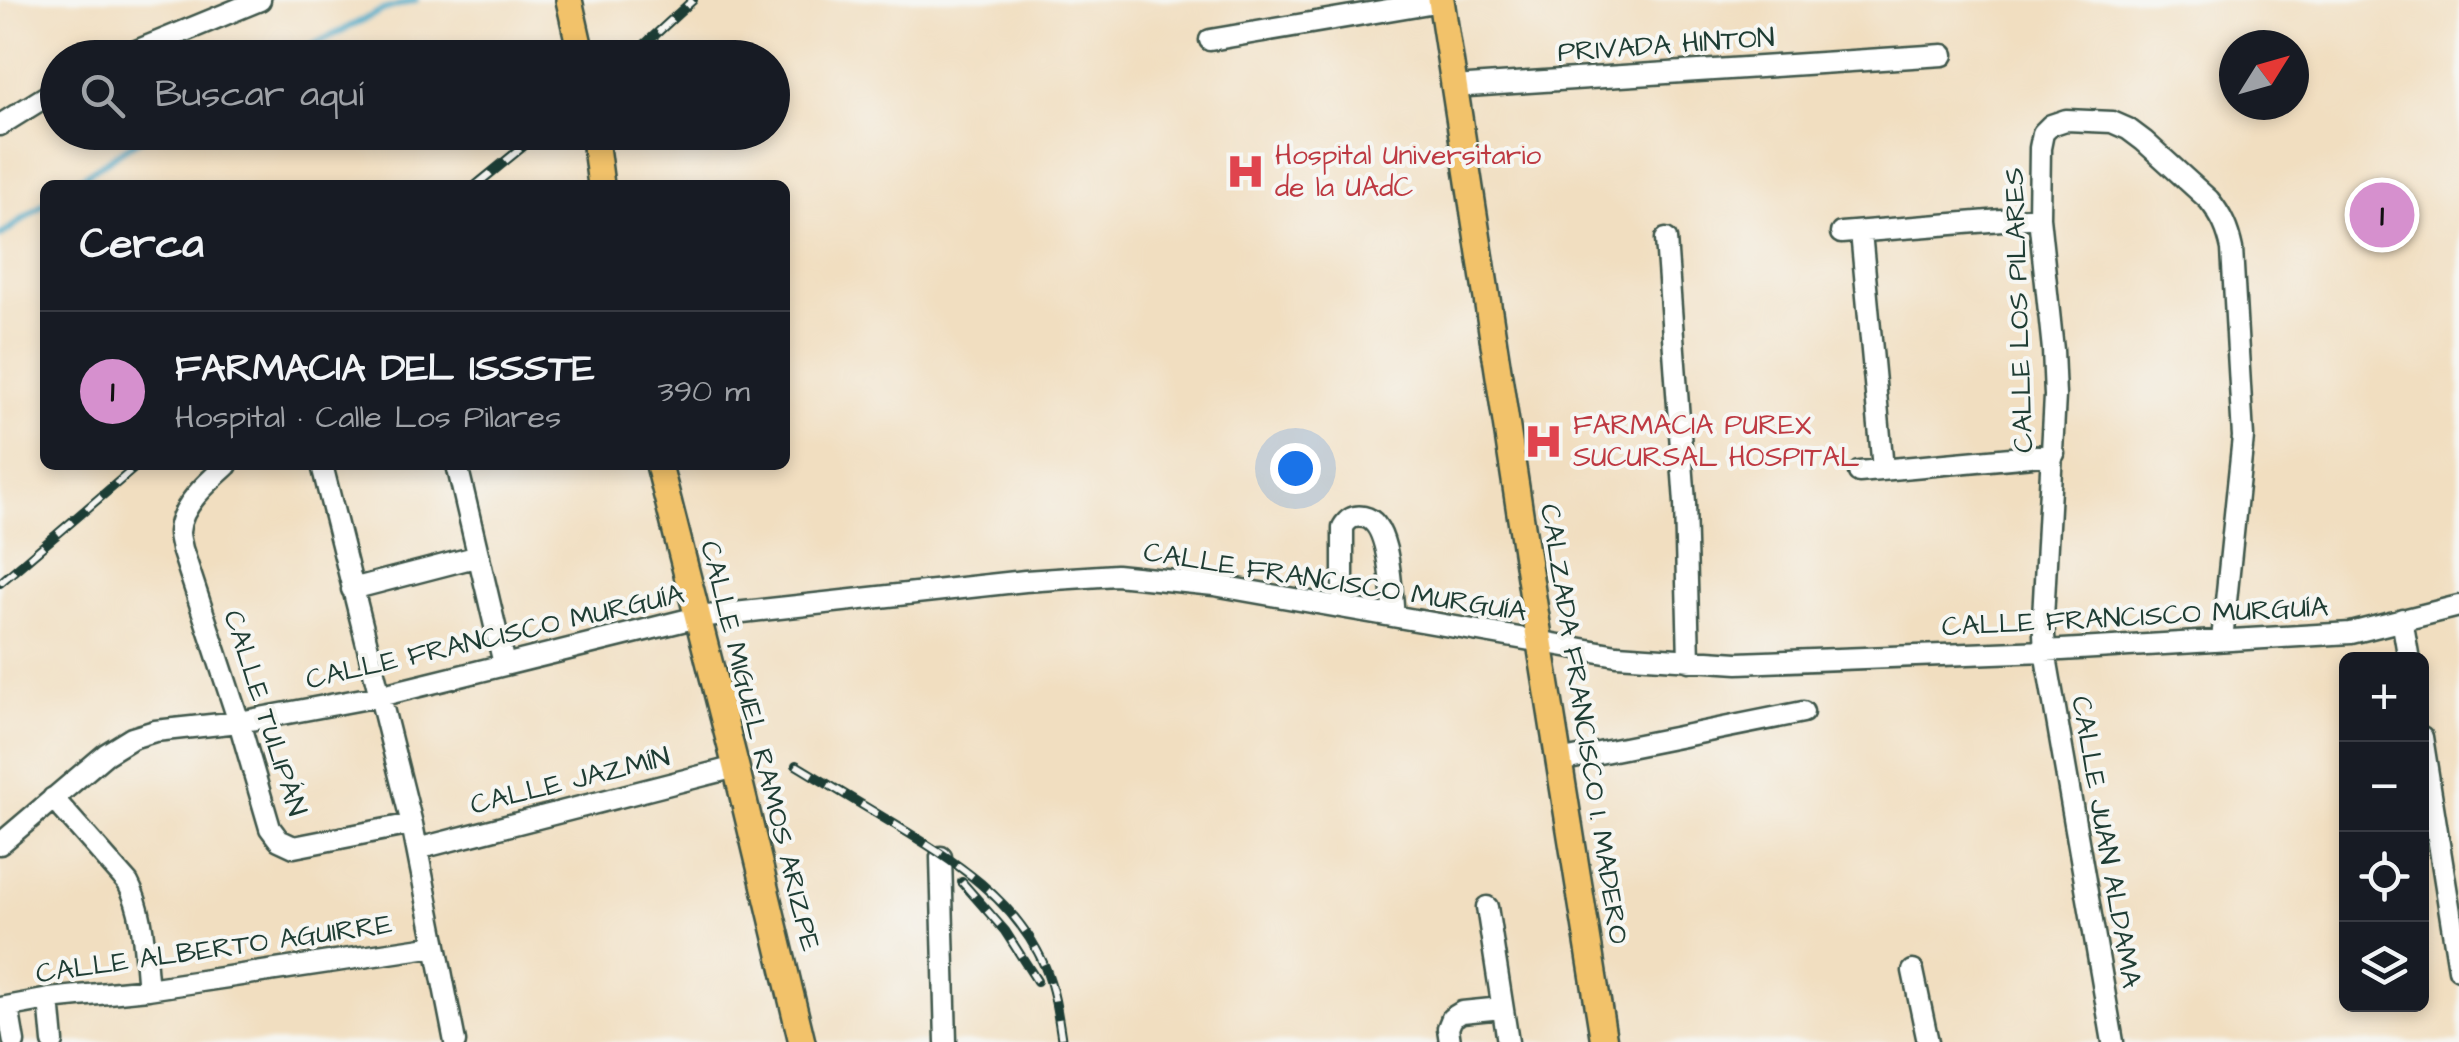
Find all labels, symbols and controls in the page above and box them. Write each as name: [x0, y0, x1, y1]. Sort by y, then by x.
street label: PRIVADA HINTON: [1556, 18, 1776, 72]
north arrow: [2219, 30, 2309, 120]
search box: [40, 40, 790, 150]
icon: search: [75, 68, 130, 123]
text: Buscar aquí: [155, 69, 364, 121]
place label: Hospital Universitario de la UAdC: [1275, 136, 1541, 207]
hospital icon: Hospital Universitario de la UAdC: [1224, 150, 1266, 192]
street label: CALLE LOS PILARES: [1995, 167, 2043, 453]
pin: 1: [2350, 178, 2414, 252]
text: Cerca: [80, 216, 204, 274]
text: FARMACIA DEL ISSSTE: [175, 343, 595, 395]
text: 1: [110, 369, 115, 414]
text: 390 m: [658, 369, 750, 414]
text: Hospital · Calle Los Pilares: [175, 395, 561, 440]
place label: FARMACIA PUREX SUCURSAL HOSPITAL: [1573, 406, 1859, 477]
hospital icon: FARMACIA PUREX SUCURSAL HOSPITAL: [1522, 420, 1564, 462]
your location: [1270, 443, 1321, 494]
street label: CALZADA FRANCISCO I. MADERO: [1530, 501, 1638, 947]
street label: CALLE FRANCISCO MURGUÍA: [1141, 532, 1529, 632]
street label: CALLE MIGUEL RAMOS ARIZPE: [690, 537, 830, 956]
street label: CALLE FRANCISCO MURGUÍA: [302, 574, 688, 700]
street label: CALLE FRANCISCO MURGUÍA: [1941, 587, 2329, 647]
street label: CALLE TULIPÁN: [213, 605, 317, 821]
map controls: [2339, 652, 2429, 1012]
button: +: [2339, 652, 2429, 742]
street label: CALLE JUAN ALDAMA: [2061, 693, 2151, 991]
street label: CALLE JAZMÍN: [466, 737, 674, 825]
button: −: [2339, 742, 2429, 832]
button: locate: [2339, 832, 2429, 922]
street label: CALLE ALBERTO AGUIRRE: [33, 905, 395, 993]
button: layers: [2339, 922, 2429, 1012]

